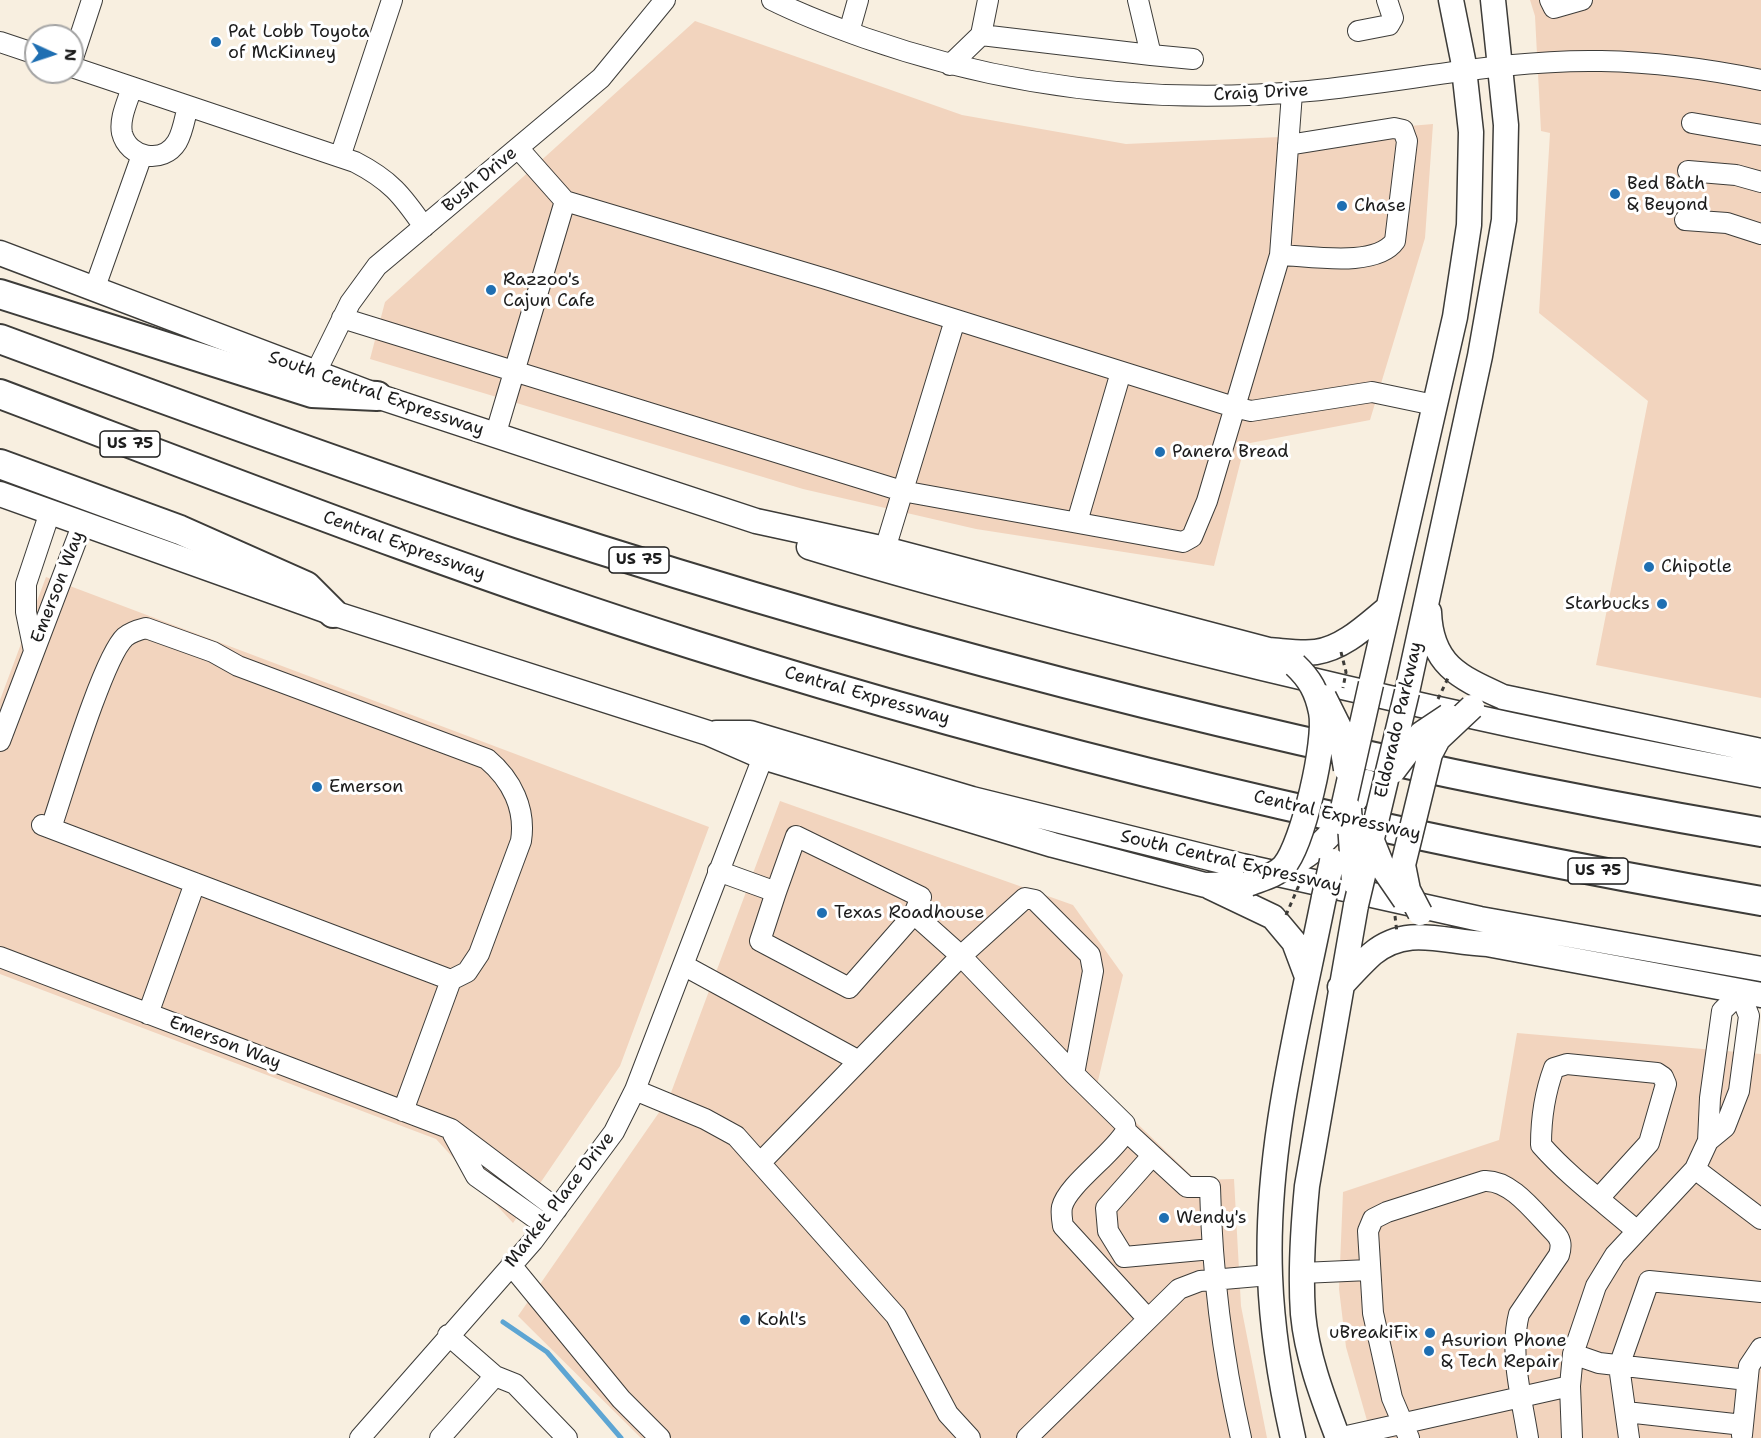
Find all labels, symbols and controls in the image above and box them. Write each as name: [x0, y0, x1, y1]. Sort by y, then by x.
place label: Pat Lobb Toyota of McKinney: [228, 21, 369, 63]
north arrow: [24, 24, 84, 84]
marker: Pat Lobb Toyota of McKinney: [209, 35, 223, 49]
text: N: [60, 48, 81, 62]
street label: Craig Drive: [1213, 80, 1309, 106]
street label: Bush Drive: [438, 143, 522, 217]
place label: Bed Bath & Beyond: [1627, 173, 1708, 216]
marker: Bed Bath & Beyond: [1608, 187, 1622, 201]
place label: Chase: [1354, 195, 1406, 217]
marker: Chase: [1335, 199, 1349, 213]
place label: Razzoo's Cajun Cafe: [503, 269, 595, 312]
marker: Razzoo's Cajun Cafe: [484, 283, 498, 297]
street label: South Central Expressway: [265, 347, 487, 441]
road number: US 75: [100, 431, 160, 457]
place label: Panera Bread: [1172, 441, 1289, 463]
marker: Panera Bread: [1153, 445, 1167, 459]
street label: Central Expressway: [320, 507, 488, 585]
street label: Emerson Way: [27, 528, 89, 646]
road number: US 75: [609, 547, 669, 573]
place label: Chipotle: [1661, 556, 1732, 578]
marker: Chipotle: [1642, 560, 1656, 574]
place label: Starbucks: [1565, 593, 1650, 615]
marker: Starbucks: [1655, 597, 1669, 611]
street label: Eldorado Parkway: [1371, 640, 1427, 800]
street label: Central Expressway: [782, 662, 952, 730]
place label: Emerson: [329, 776, 403, 798]
marker: Emerson: [310, 780, 324, 794]
street label: Central Expressway: [1251, 786, 1423, 846]
street label: South Central Expressway: [1118, 826, 1344, 898]
road number: US 75: [1568, 858, 1628, 884]
place label: Texas Roadhouse: [834, 902, 985, 924]
marker: Texas Roadhouse: [815, 906, 829, 920]
street label: Emerson Way: [166, 1012, 284, 1074]
street label: Market Place Drive: [500, 1128, 620, 1272]
place label: Wendy's: [1176, 1207, 1247, 1229]
marker: Wendy's: [1157, 1211, 1171, 1225]
place label: Kohl's: [757, 1309, 807, 1331]
marker: Kohl's: [738, 1313, 752, 1327]
place label: uBreakiFix: [1329, 1322, 1418, 1344]
marker: uBreakiFix: [1423, 1326, 1437, 1340]
place label: Asurion Phone & Tech Repair: [1441, 1330, 1567, 1372]
marker: Asurion Phone & Tech Repair: [1422, 1344, 1436, 1358]

